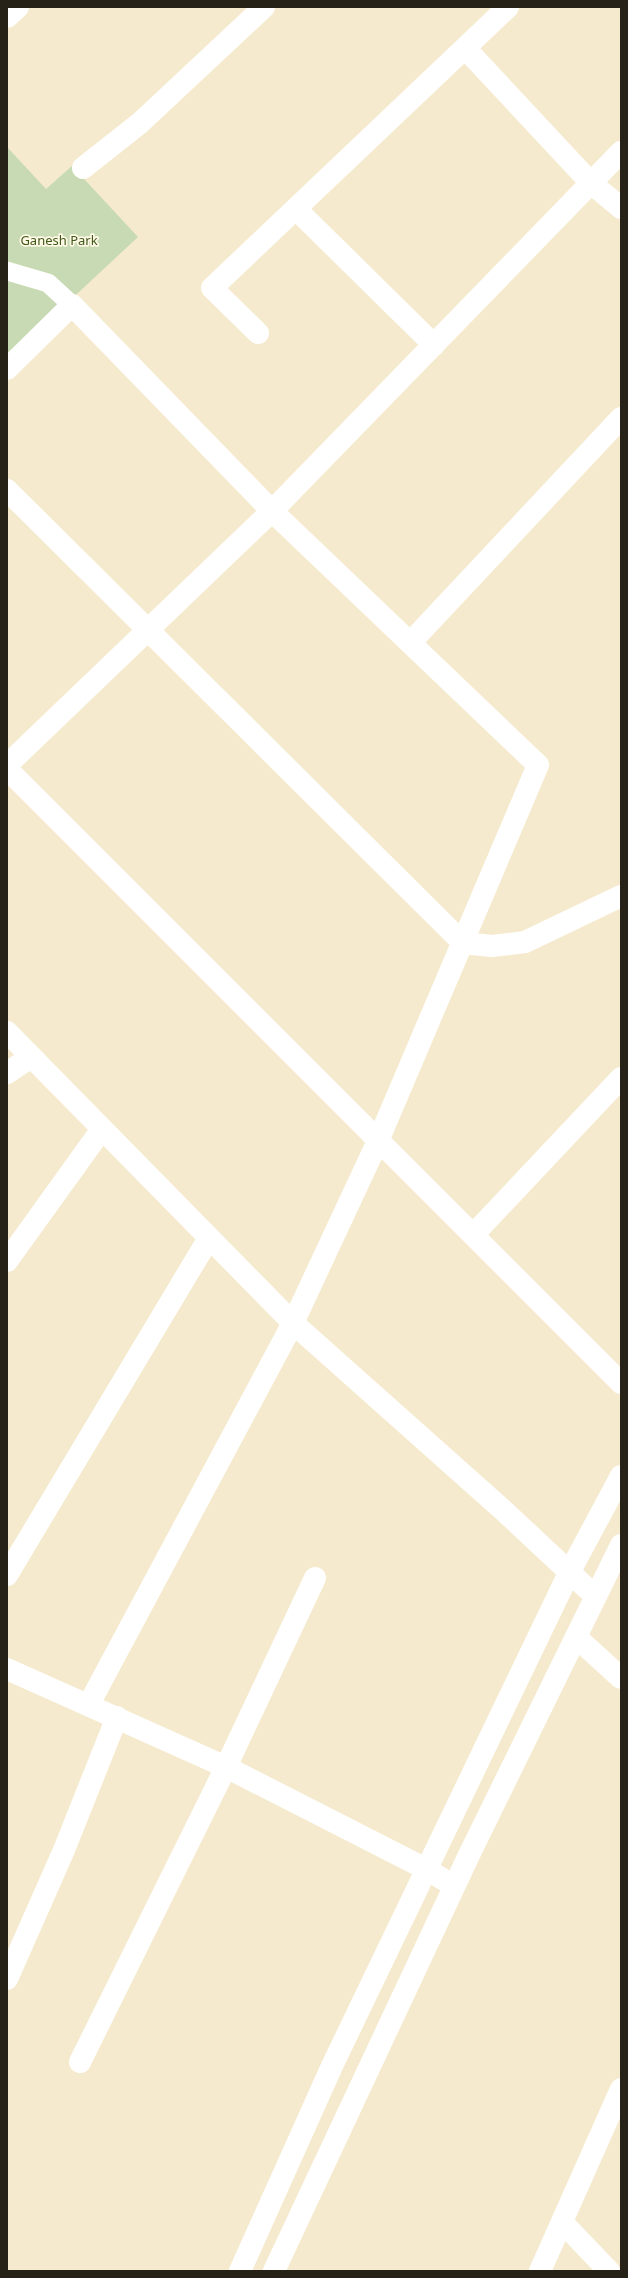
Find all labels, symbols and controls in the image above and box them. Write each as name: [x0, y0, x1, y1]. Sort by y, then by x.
park label: Ganesh Park: [20, 231, 98, 249]

